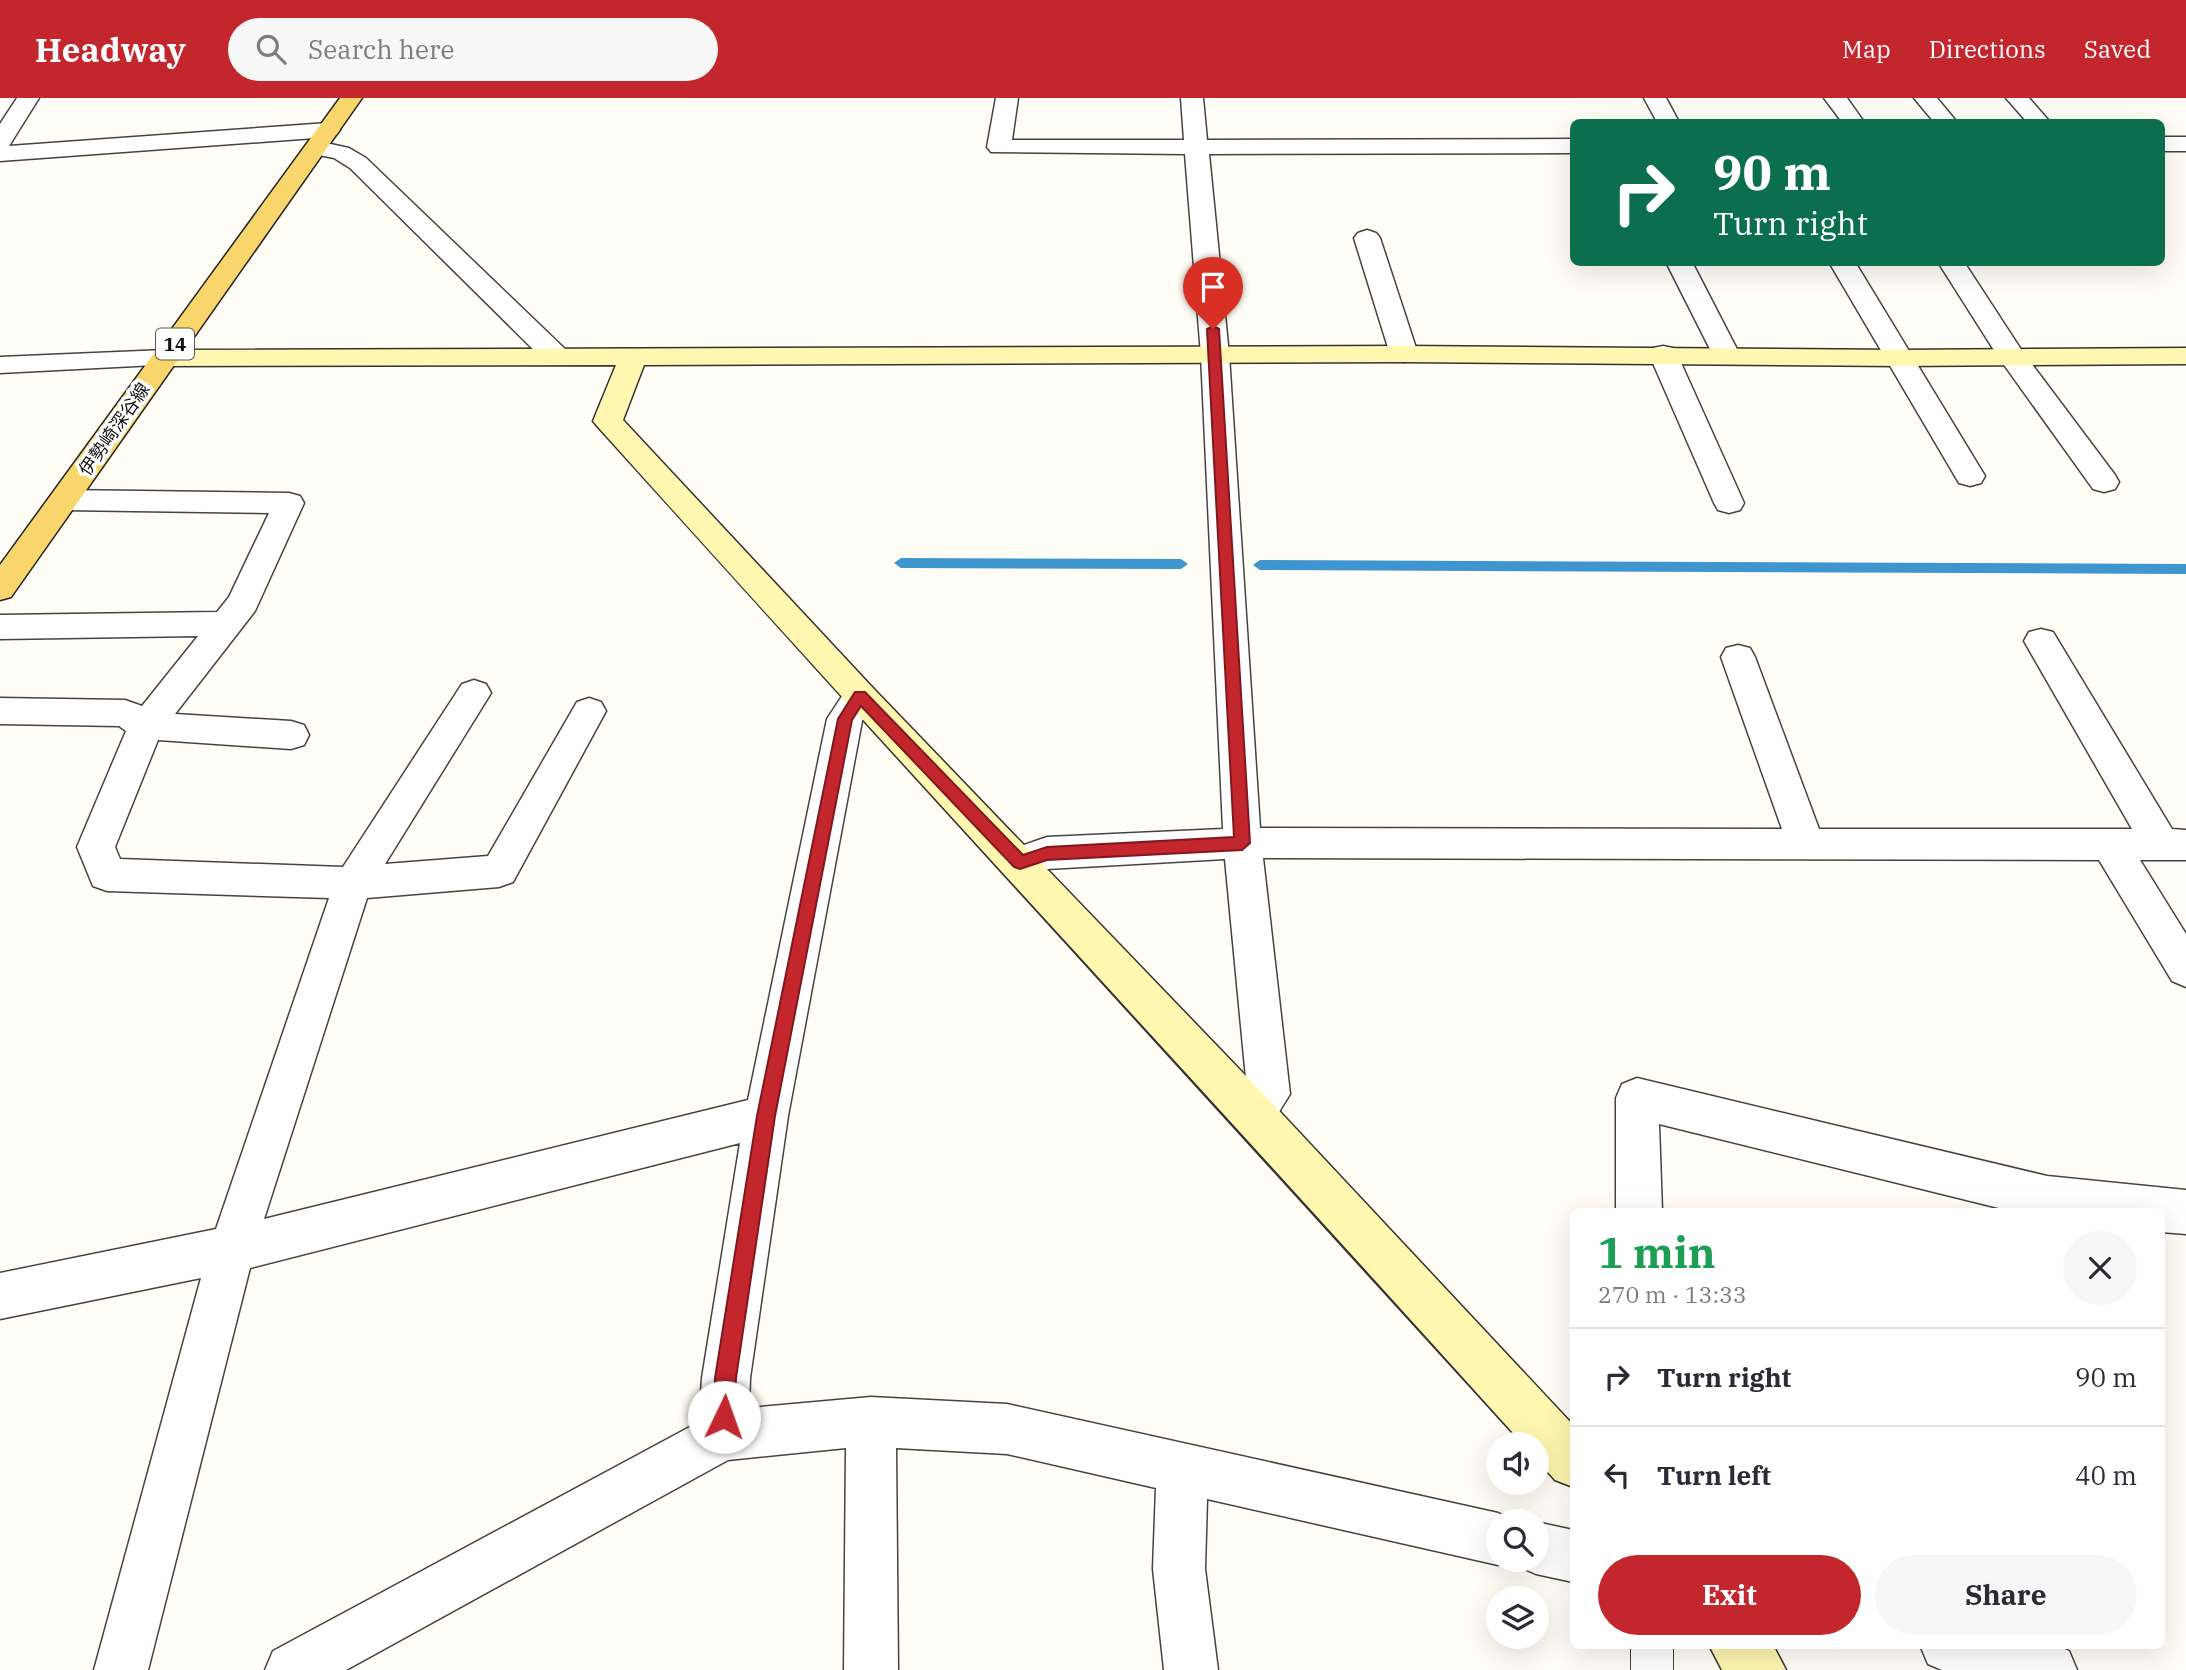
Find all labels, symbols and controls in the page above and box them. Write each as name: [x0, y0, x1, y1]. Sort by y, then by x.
search box: [228, 18, 718, 81]
text: Headway: [35, 28, 186, 71]
icon: search: [252, 30, 290, 68]
text: Search here: [308, 32, 454, 66]
text: Map: [1842, 33, 1891, 65]
text: Directions: [1929, 33, 2046, 65]
text: Saved: [2084, 33, 2151, 65]
text: 90 m: [1713, 140, 1831, 203]
icon: right: [1598, 147, 1689, 238]
text: Turn right: [1713, 202, 1868, 244]
pin: [1183, 257, 1243, 329]
icon: arrive: [1194, 268, 1232, 306]
road number: 14: [156, 328, 194, 360]
street label: 伊勢崎深谷線: [74, 378, 154, 480]
text: 1 min: [1598, 1225, 1716, 1280]
button: close: [2063, 1231, 2137, 1305]
text: 270 m · 13:33: [1598, 1279, 1747, 1309]
icon: right: [1598, 1358, 1636, 1396]
text: Turn right: [1657, 1360, 1791, 1394]
text: 90 m: [2075, 1360, 2137, 1394]
position arrow: [687, 1380, 761, 1454]
map controls: [1486, 1432, 1549, 1649]
button: sound: [1486, 1432, 1549, 1495]
icon: left: [1598, 1456, 1636, 1494]
text: Turn left: [1657, 1458, 1771, 1492]
text: 40 m: [2075, 1458, 2137, 1492]
button: search: [1486, 1509, 1549, 1572]
button: Exit: [1598, 1555, 1861, 1635]
button: Share: [1875, 1555, 2137, 1635]
button: layers: [1486, 1586, 1549, 1649]

